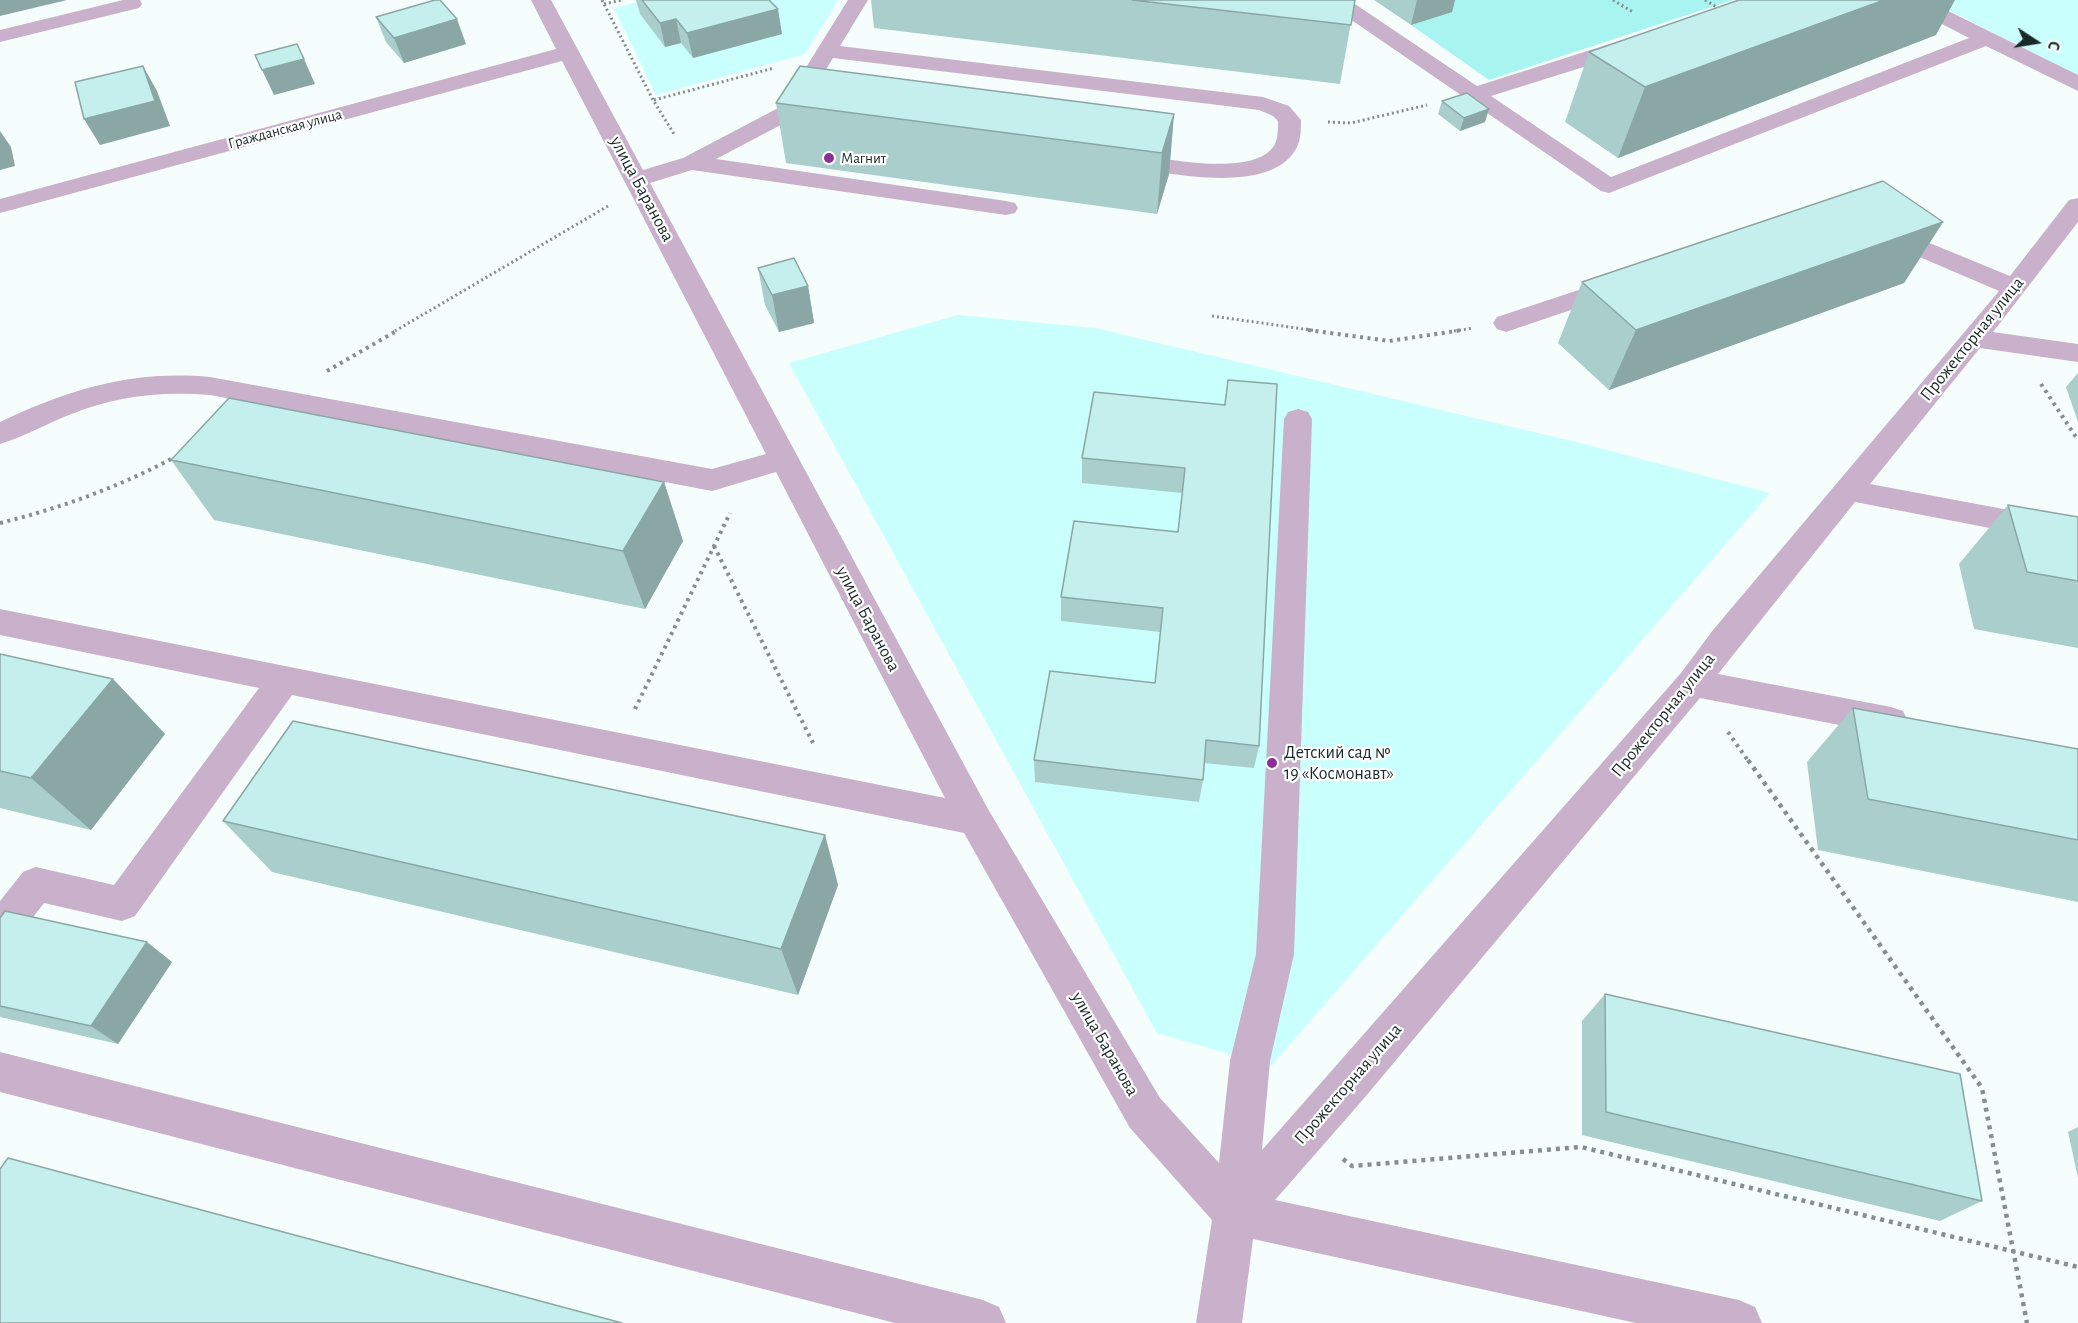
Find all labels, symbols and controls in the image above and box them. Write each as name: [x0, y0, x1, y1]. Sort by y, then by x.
north arrow: [2006, 12, 2066, 72]
text: С: [2045, 40, 2062, 52]
street label: Гражданская улица: [226, 105, 344, 153]
street label: улица Баранова: [605, 133, 679, 245]
place label: Магнит: [841, 149, 886, 167]
marker: Магнит: [822, 151, 836, 165]
street label: Прожекторная улица: [1915, 273, 2029, 405]
street label: улица Баранова: [831, 563, 905, 675]
street label: Прожекторная улица: [1606, 649, 1720, 781]
place label: Детский сад № 19 «Космонавт»: [1284, 742, 1394, 784]
marker: Детский сад № 19 «Космонавт»: [1265, 756, 1279, 770]
street label: улица Баранова: [1067, 988, 1143, 1100]
street label: Прожекторная улица: [1290, 1019, 1406, 1149]

